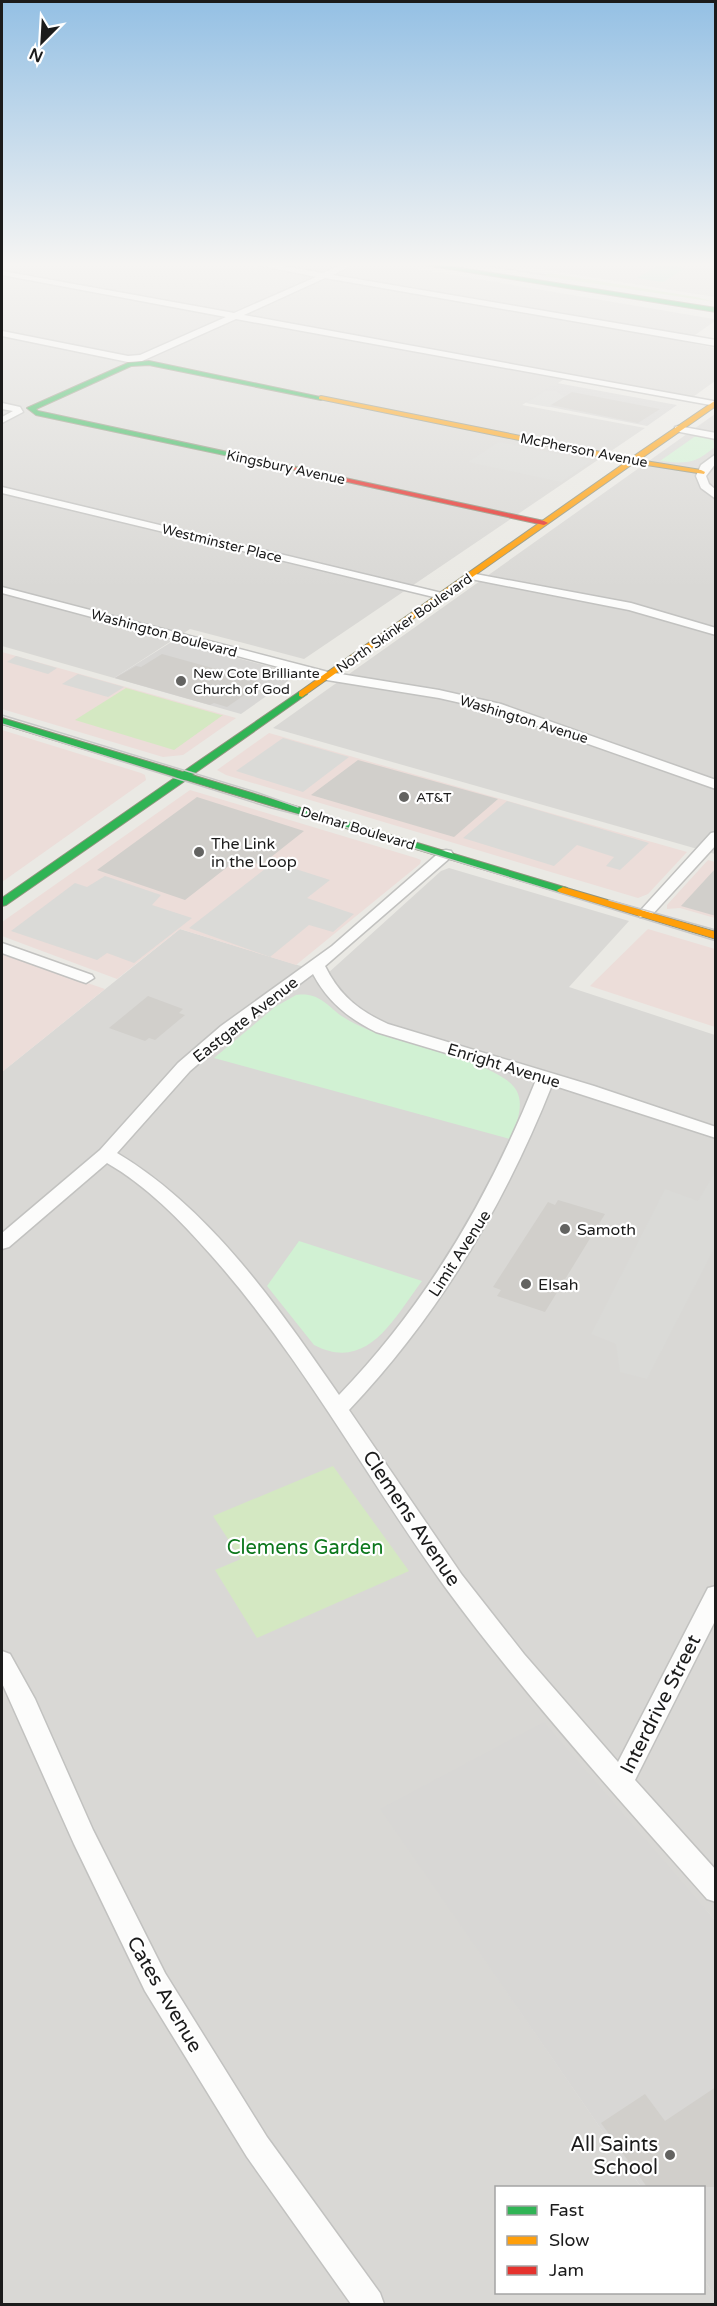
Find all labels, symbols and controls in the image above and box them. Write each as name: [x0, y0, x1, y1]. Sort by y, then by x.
north arrow: [12, 12, 72, 72]
text: N: [26, 43, 46, 67]
street label: McPherson Avenue: [519, 430, 649, 471]
street label: Kingsbury Avenue: [225, 447, 347, 488]
street label: Westminster Place: [160, 520, 284, 567]
street label: North Skinker Boulevard: [333, 570, 476, 677]
street label: Washington Boulevard: [89, 606, 239, 661]
place label: New Cote Brilliante Church of God: [193, 665, 320, 698]
marker: New Cote Brilliante Church of God: [174, 674, 188, 688]
street label: Washington Avenue: [457, 692, 590, 747]
place label: AT&T: [416, 789, 452, 806]
marker: AT&T: [397, 790, 411, 804]
street label: Delmar Boulevard: [299, 803, 417, 854]
place label: The Link in the Loop: [211, 834, 297, 872]
marker: The Link in the Loop: [192, 845, 206, 859]
street label: Eastgate Avenue: [189, 972, 302, 1067]
street label: Enright Avenue: [445, 1039, 563, 1093]
street label: Limit Avenue: [424, 1206, 495, 1301]
place label: Samoth: [577, 1220, 636, 1240]
marker: Samoth: [558, 1222, 572, 1236]
place label: Elsah: [538, 1275, 579, 1295]
marker: Elsah: [519, 1277, 533, 1291]
street label: Clemens Avenue: [357, 1446, 465, 1591]
park label: Clemens Garden: [227, 1536, 383, 1560]
street label: Interdrive Street: [615, 1631, 706, 1778]
street label: Cates Avenue: [121, 1932, 207, 2057]
place label: All Saints School: [570, 2133, 658, 2180]
marker: All Saints School: [663, 2148, 677, 2162]
legend: [495, 2186, 705, 2294]
text: Fast: [549, 2199, 584, 2221]
text: Slow: [549, 2229, 590, 2251]
text: Jam: [549, 2259, 584, 2281]

